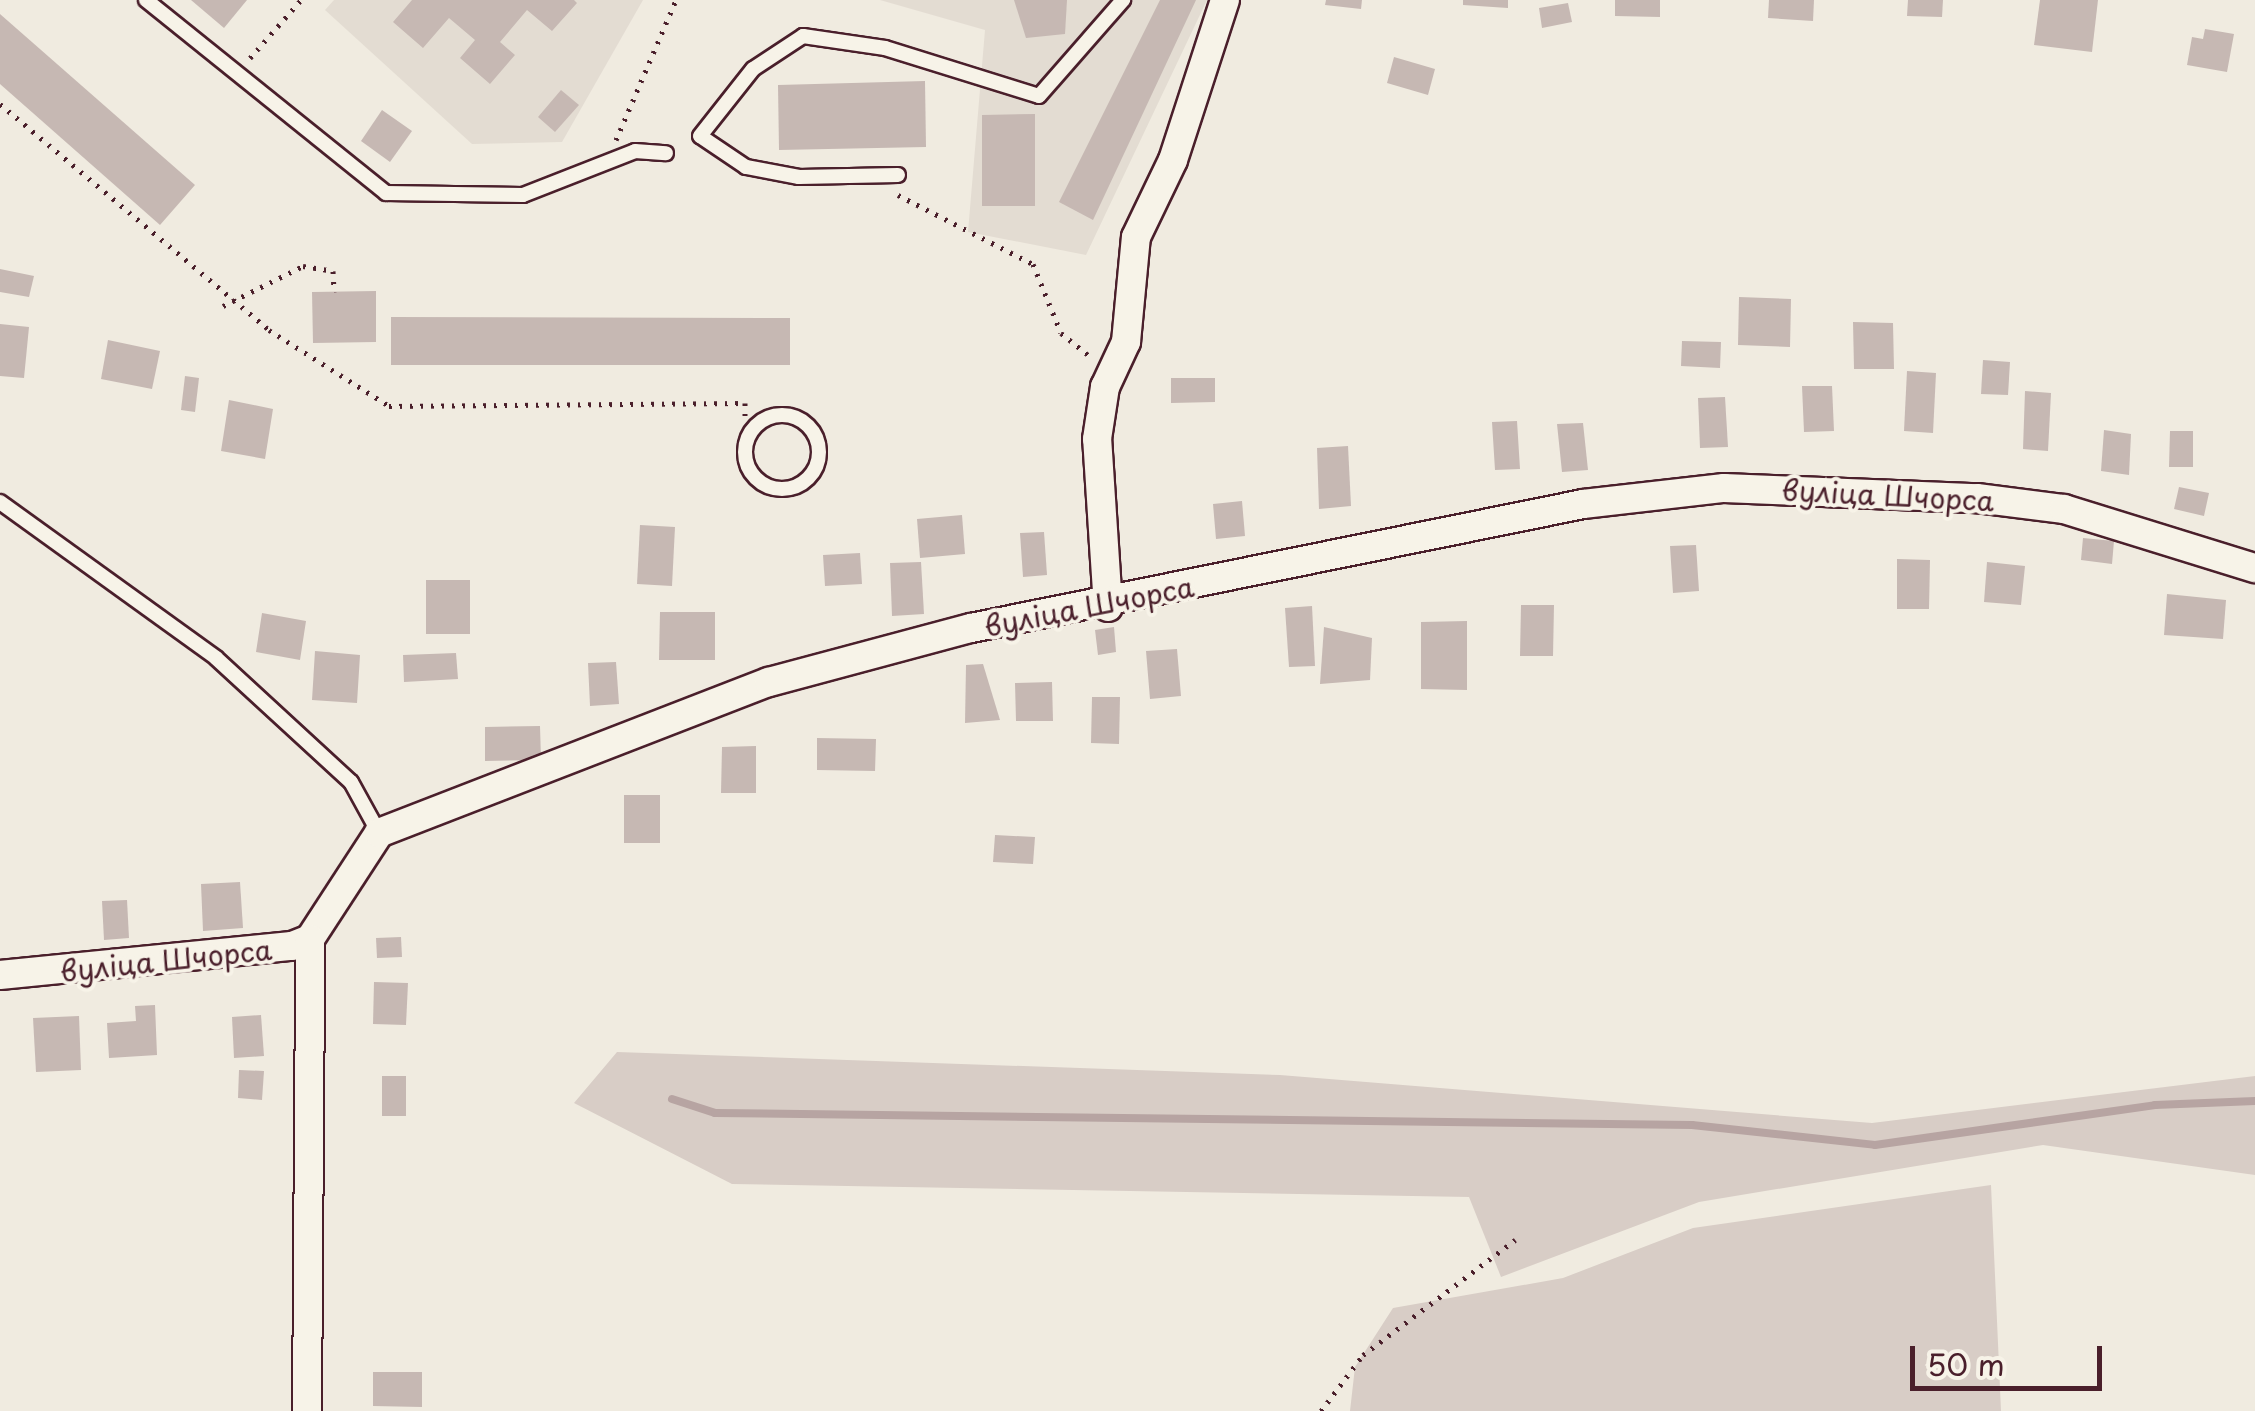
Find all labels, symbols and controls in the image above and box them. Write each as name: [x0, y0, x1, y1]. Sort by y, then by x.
street label: вуліца Шчорса: [1781, 473, 1995, 517]
street label: вуліца Шчорса: [982, 569, 1196, 643]
street label: вуліца Шчорса: [59, 932, 273, 988]
scale bar: [1915, 1326, 2108, 1388]
text: 50 m: [1927, 1341, 2005, 1386]

